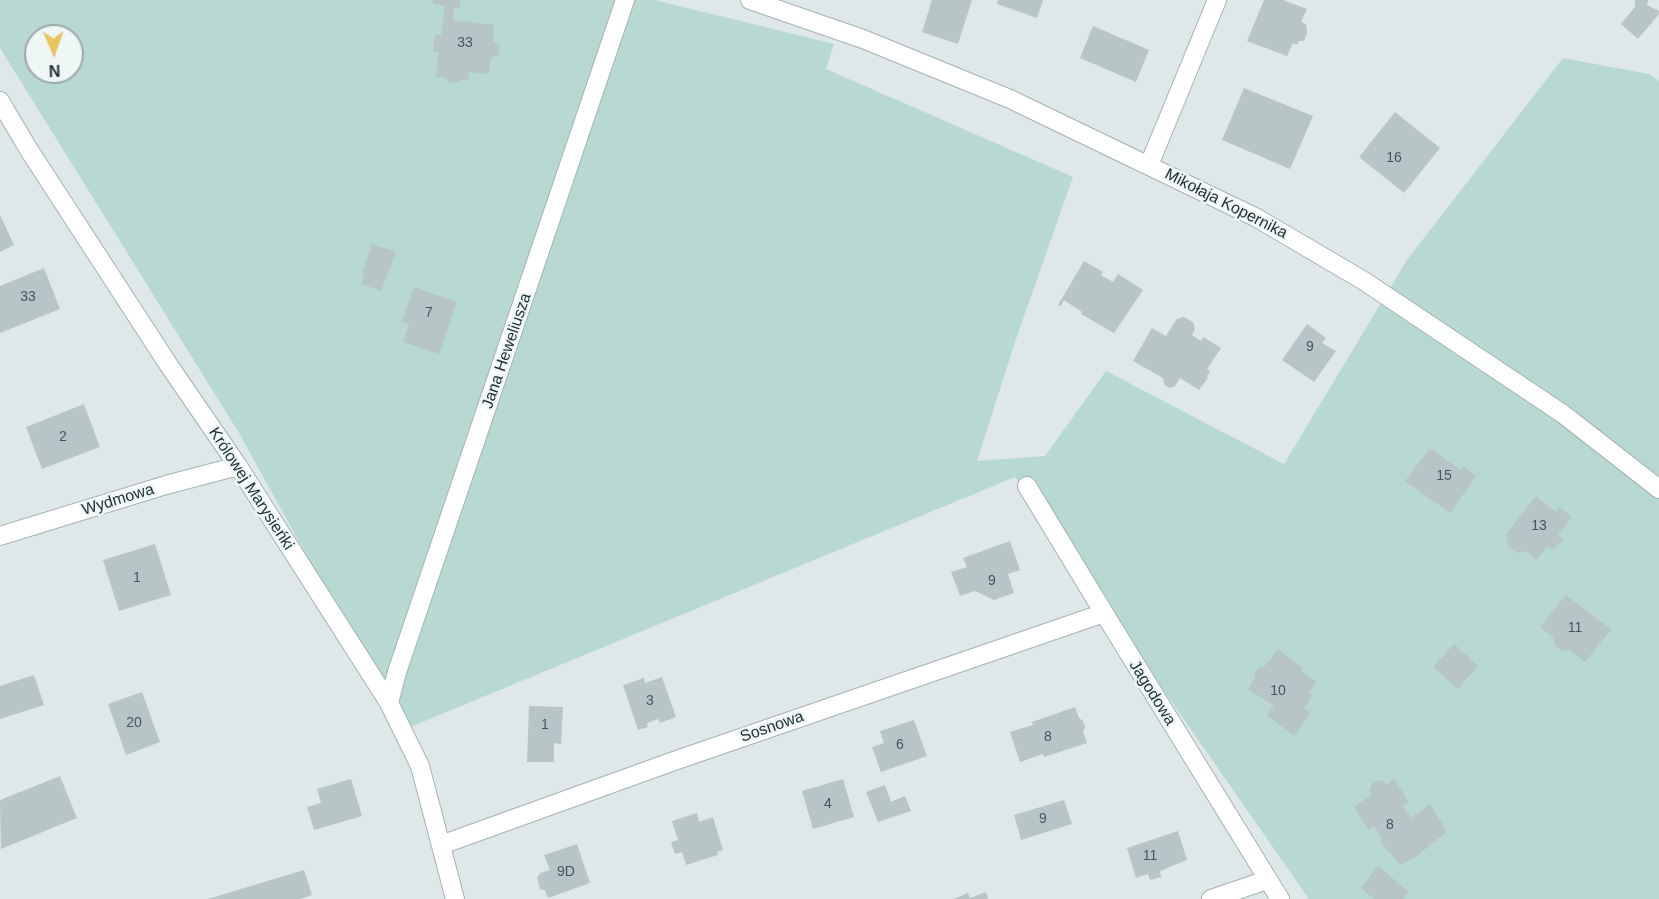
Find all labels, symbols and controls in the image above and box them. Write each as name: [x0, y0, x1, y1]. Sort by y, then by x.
north arrow: [24, 24, 84, 84]
house number: 33: [457, 35, 473, 51]
text: N: [49, 62, 61, 79]
house number: 16: [1386, 150, 1402, 166]
street label: Mikołaja Kopernika: [1161, 165, 1291, 243]
house number: 33: [20, 289, 36, 305]
street label: Jana Heweliusza: [478, 291, 536, 411]
house number: 7: [425, 305, 433, 321]
house number: 9: [1306, 339, 1314, 355]
street label: Królowej Marysieńki: [204, 424, 298, 554]
house number: 2: [59, 429, 67, 445]
house number: 15: [1436, 468, 1452, 484]
street label: Wydmowa: [80, 480, 156, 520]
house number: 13: [1531, 518, 1547, 534]
house number: 1: [133, 570, 141, 586]
house number: 9: [988, 573, 996, 589]
house number: 11: [1568, 620, 1582, 636]
street label: Jagodowa: [1125, 657, 1179, 729]
house number: 10: [1270, 683, 1286, 699]
house number: 3: [646, 693, 654, 709]
street label: Sosnowa: [738, 707, 806, 747]
house number: 20: [126, 715, 142, 731]
house number: 1: [541, 717, 549, 733]
house number: 8: [1044, 729, 1052, 745]
house number: 6: [896, 737, 904, 753]
house number: 4: [824, 796, 832, 812]
house number: 9: [1039, 811, 1047, 827]
house number: 8: [1386, 817, 1394, 833]
house number: 11: [1143, 848, 1157, 864]
house number: 9D: [557, 864, 575, 880]

